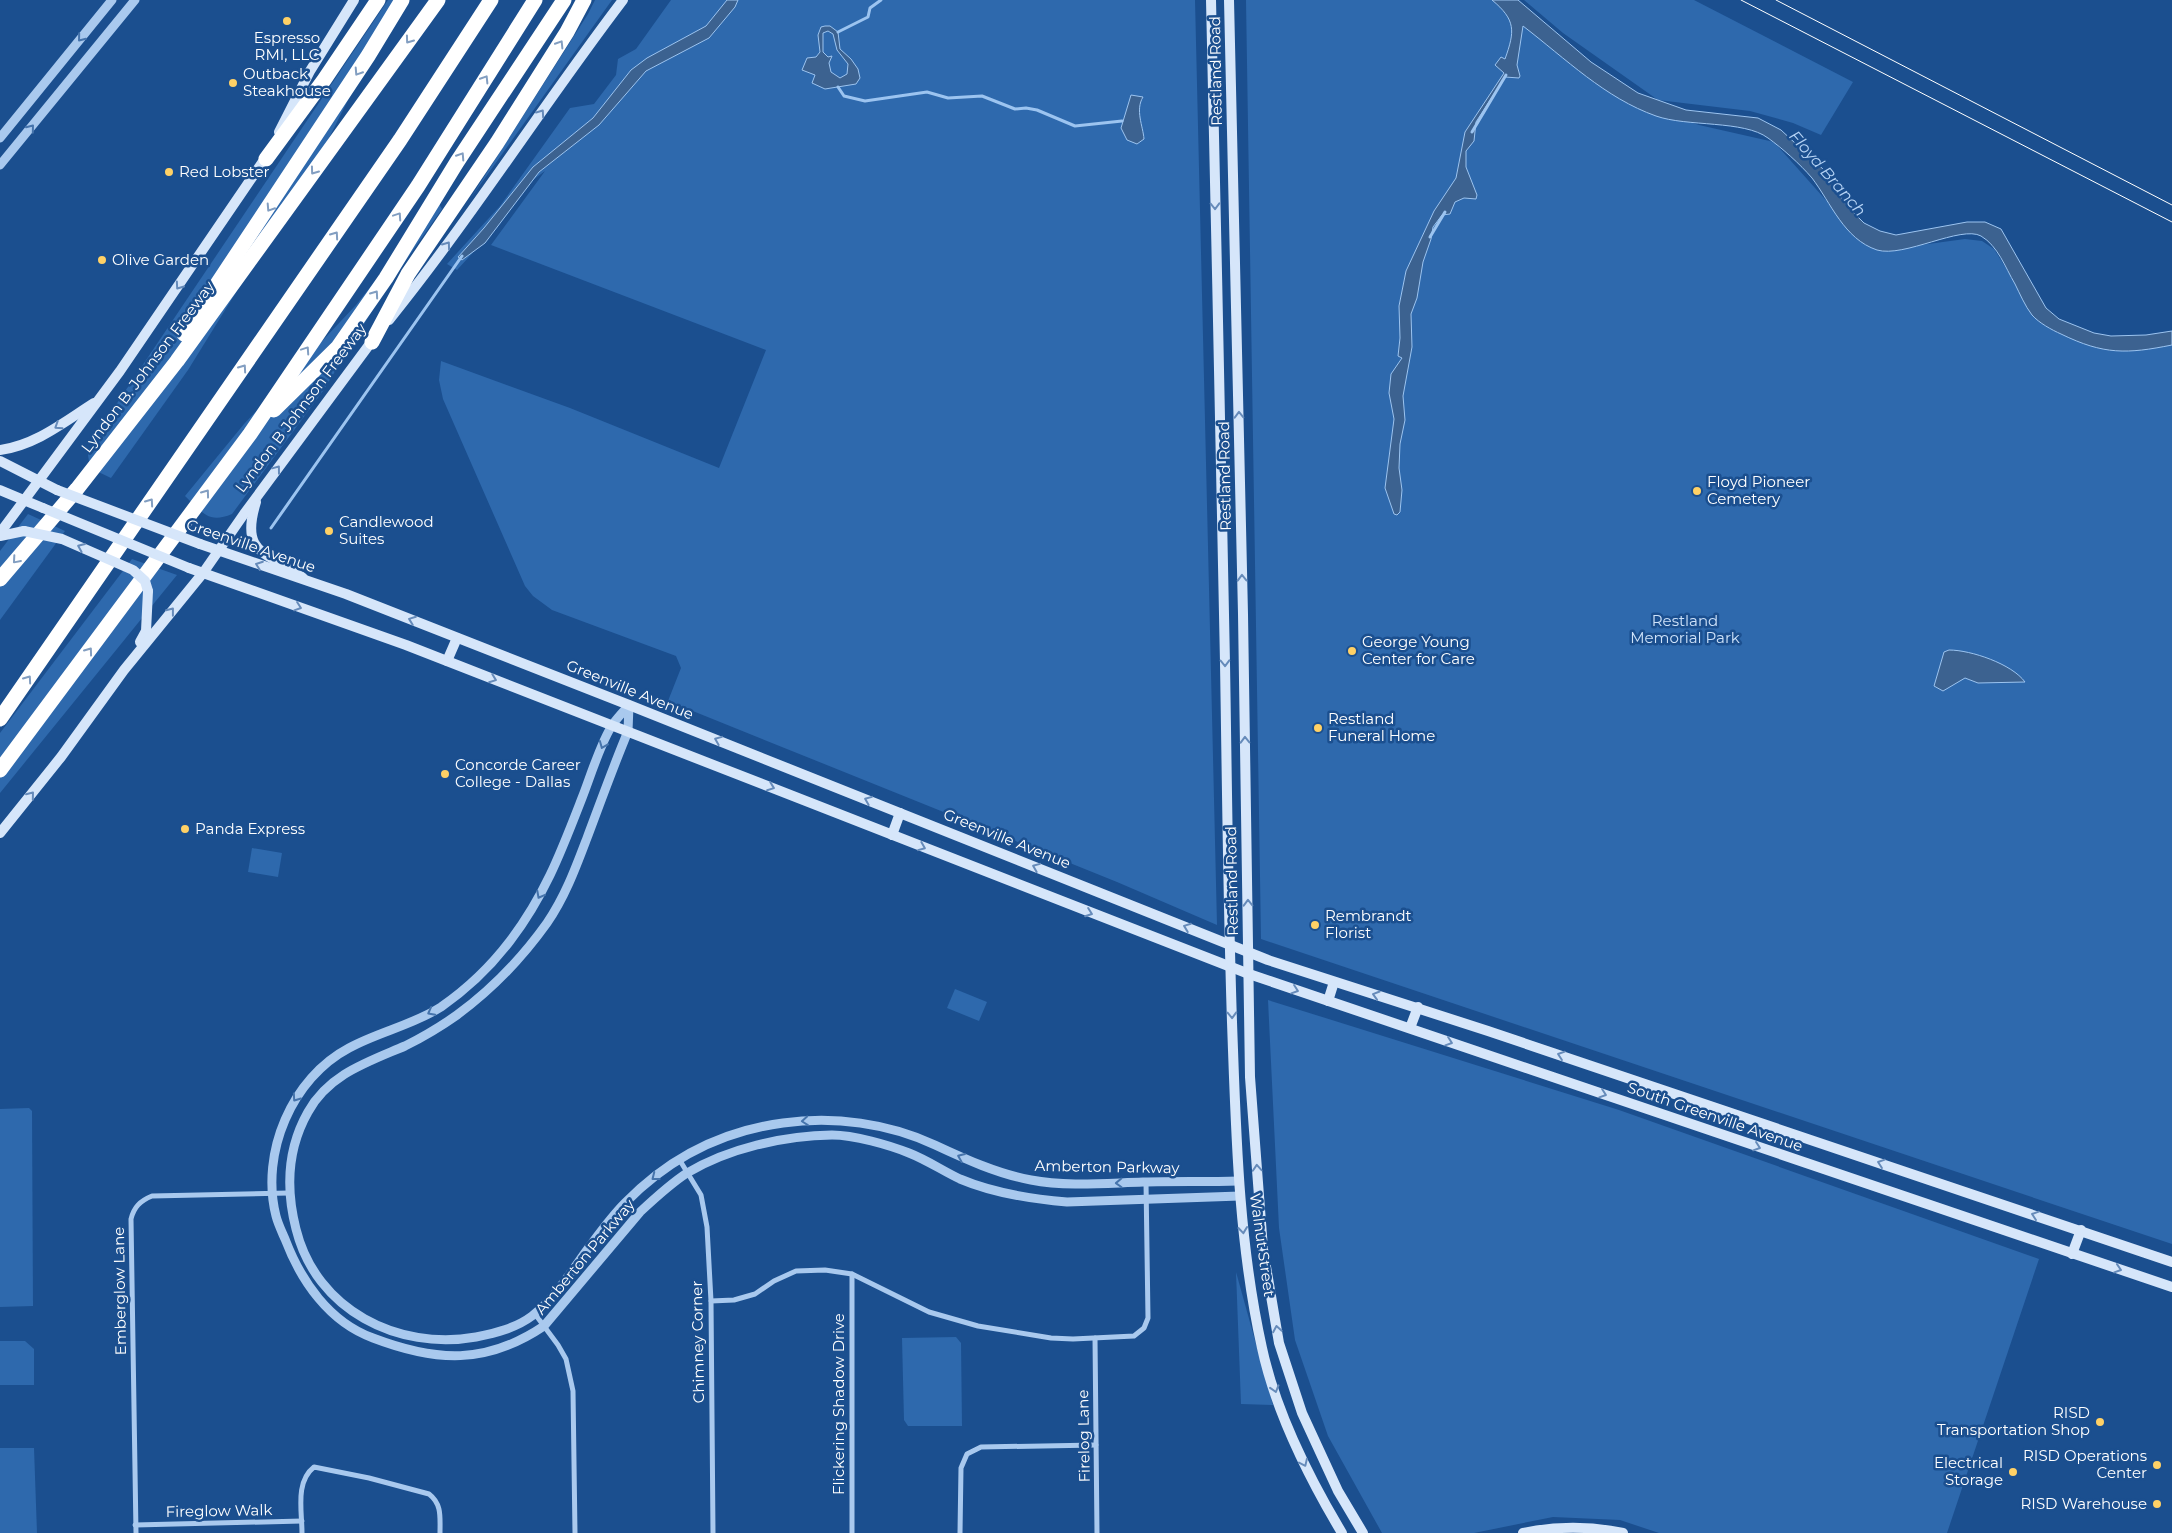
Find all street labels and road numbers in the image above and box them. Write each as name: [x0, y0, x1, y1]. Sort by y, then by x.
street label: Restland Road: [1205, 16, 1226, 126]
street label: Lyndon B. Johnson Freeway: [77, 276, 219, 456]
street label: Lyndon B Johnson Freeway: [231, 319, 371, 496]
street label: Restland Road: [1214, 421, 1235, 531]
street label: Greenville Avenue: [184, 515, 318, 577]
street label: Greenville Avenue: [564, 655, 697, 724]
street label: Greenville Avenue: [941, 804, 1074, 873]
street label: Restland Road: [1221, 826, 1242, 936]
street label: South Greenville Avenue: [1625, 1078, 1805, 1156]
street label: Amberton Parkway: [1034, 1156, 1180, 1177]
street label: Walnut Street: [1246, 1192, 1279, 1298]
street label: Amberton Parkway: [531, 1194, 639, 1318]
street label: Emberglow Lane: [109, 1227, 130, 1355]
street label: Chimney Corner: [687, 1281, 708, 1404]
street label: Flickering Shadow Drive: [829, 1313, 848, 1495]
street label: Firelog Lane: [1073, 1389, 1094, 1483]
street label: Fireglow Walk: [165, 1500, 273, 1521]

